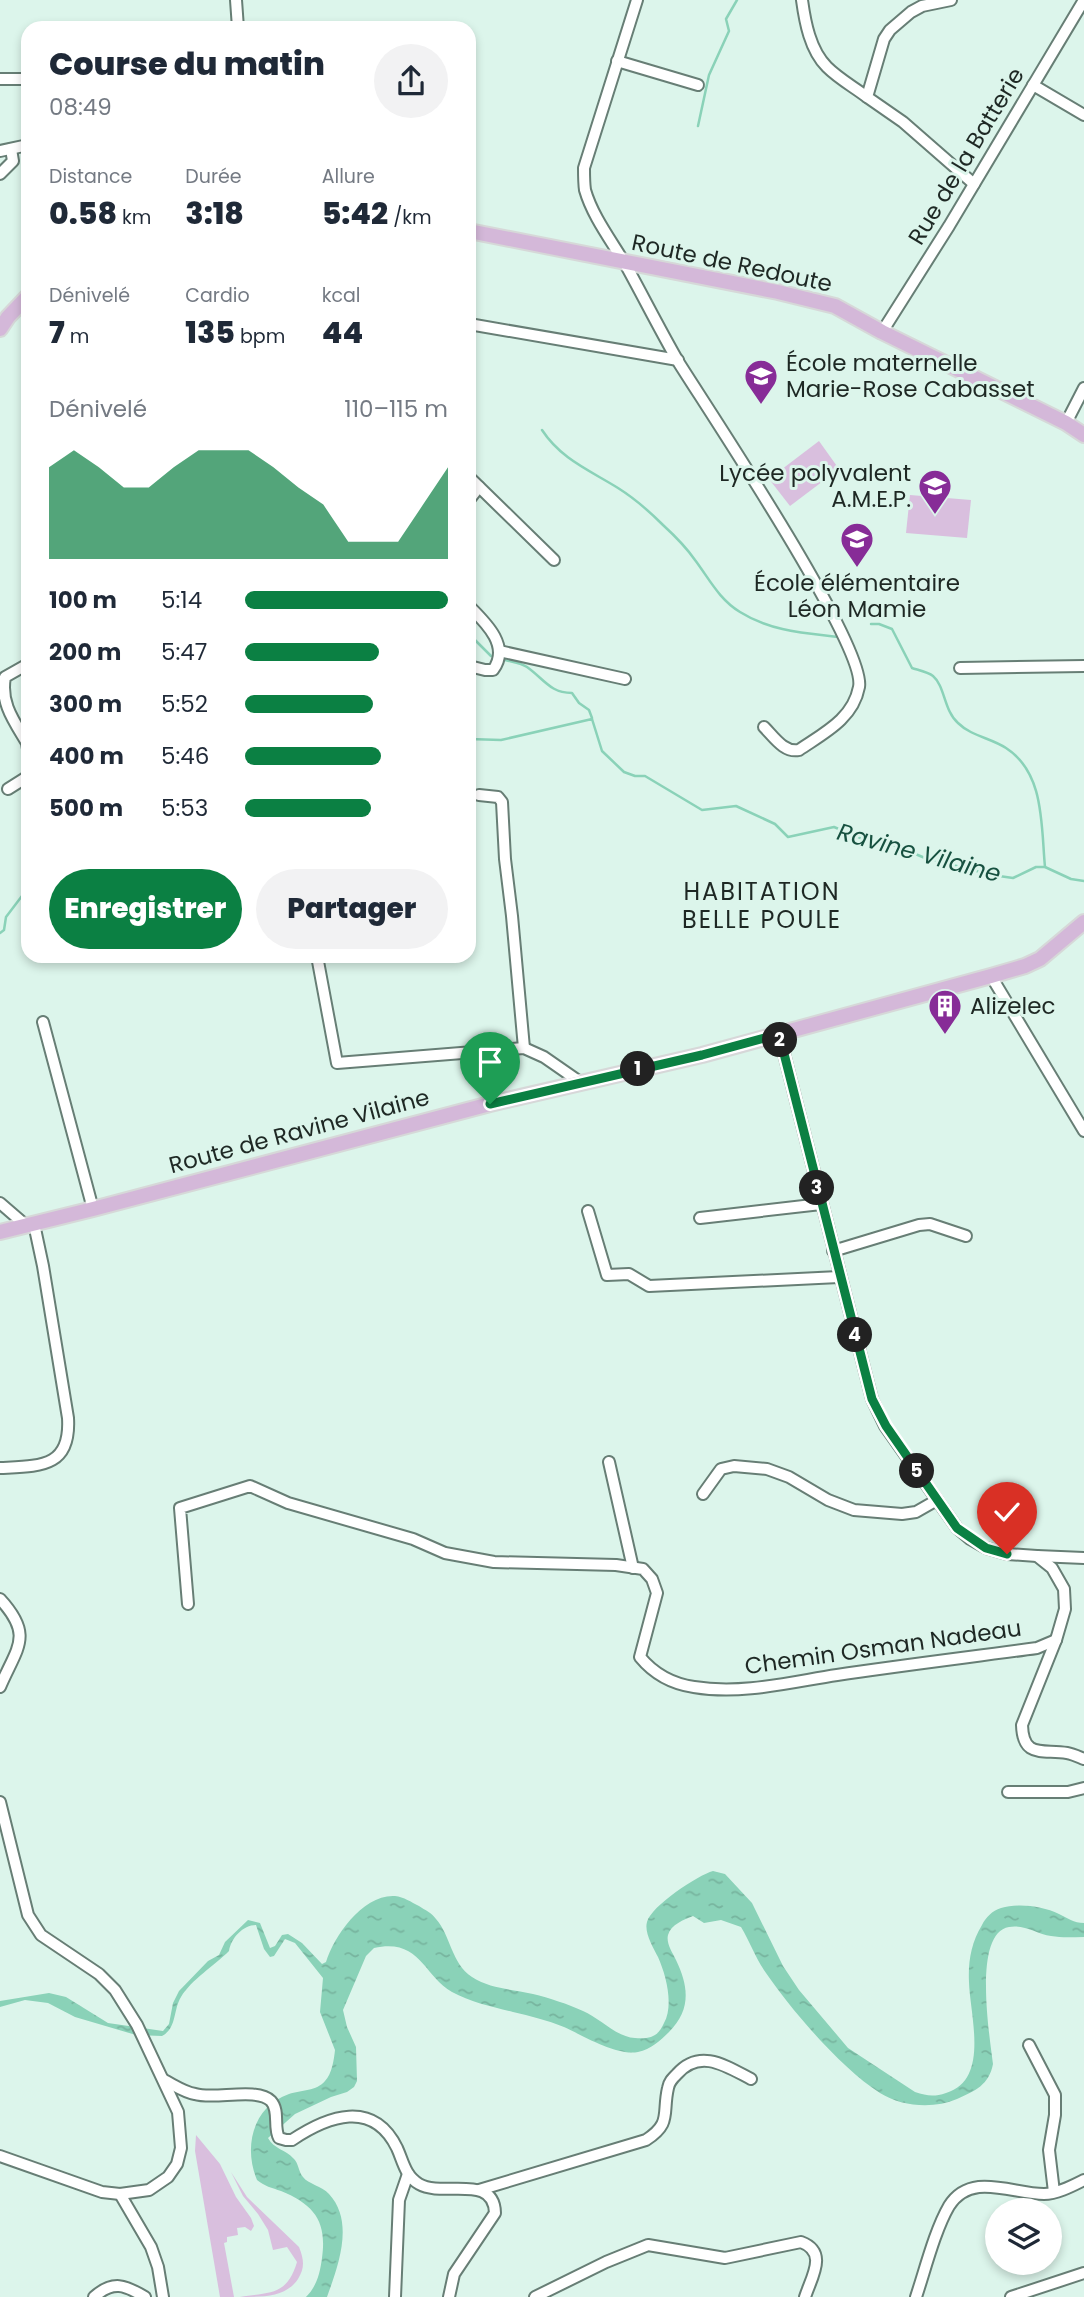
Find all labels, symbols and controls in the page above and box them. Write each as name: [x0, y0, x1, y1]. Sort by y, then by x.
text: Course du matin: [49, 41, 325, 86]
button: share: [374, 44, 448, 118]
street label: Rue de la Batterie: [900, 61, 1032, 251]
text: 08:49: [49, 91, 112, 123]
text: Distance: [49, 163, 132, 190]
text: Durée: [185, 163, 242, 190]
text: Allure: [322, 163, 375, 190]
text: 0.58: [49, 192, 117, 235]
text: 3:18: [185, 192, 244, 235]
text: 5:42: [322, 192, 388, 235]
text: km: [117, 204, 151, 231]
text: /km: [388, 204, 432, 231]
street label: Route de Redoute: [629, 226, 835, 300]
text: Dénivelé: [49, 282, 130, 309]
text: Cardio: [185, 282, 250, 309]
text: kcal: [322, 282, 361, 309]
text: 7: [49, 311, 65, 354]
text: 135: [185, 311, 235, 354]
text: 44: [322, 311, 363, 354]
text: m: [65, 323, 89, 350]
text: bpm: [235, 323, 285, 350]
place label: École maternelle Marie-Rose Cabasset: [786, 347, 1035, 405]
school or university icon: École maternelle Marie-Rose Cabasset: [742, 357, 780, 406]
text: Dénivelé: [49, 393, 147, 425]
text: 110–115 m: [344, 393, 448, 425]
place label: Lycée polyvalent A.M.E.P.: [719, 457, 911, 515]
school or university icon: Lycée polyvalent A.M.E.P.: [916, 467, 954, 516]
school or university icon: École élémentaire Léon Mamie: [838, 520, 876, 569]
place label: École élémentaire Léon Mamie: [754, 567, 960, 625]
text: 100 m: [49, 584, 117, 616]
text: 5:14: [161, 584, 202, 616]
text: 200 m: [49, 636, 121, 668]
text: 5:47: [161, 636, 207, 668]
text: 300 m: [49, 688, 122, 720]
text: 5:52: [161, 688, 208, 720]
text: 400 m: [49, 740, 124, 772]
text: 5:46: [161, 740, 209, 772]
text: 500 m: [49, 792, 123, 824]
text: 5:53: [161, 792, 208, 824]
water label: Ravine Vilaine: [834, 815, 1005, 890]
button: Enregistrer: [49, 869, 242, 949]
button: Partager: [256, 869, 448, 949]
district label: HABITATION BELLE POULE: [682, 875, 842, 936]
building icon: Alizelec: [926, 987, 964, 1036]
place label: Alizelec: [970, 990, 1055, 1022]
pin: 2: [762, 1023, 798, 1058]
text: 2: [774, 1026, 785, 1053]
pin: [460, 1032, 520, 1104]
icon: arrive: [471, 1043, 509, 1081]
pin: 1: [620, 1052, 656, 1086]
text: 1: [634, 1055, 641, 1082]
street label: Route de Ravine Vilaine: [165, 1081, 433, 1181]
pin: 3: [800, 1170, 834, 1206]
text: 3: [811, 1174, 822, 1201]
pin: 4: [838, 1318, 872, 1352]
text: 4: [848, 1321, 861, 1348]
pin: 5: [900, 1454, 934, 1488]
text: 5: [910, 1457, 923, 1484]
pin: [977, 1482, 1037, 1554]
icon: check: [988, 1493, 1026, 1531]
street label: Chemin Osman Nadeau: [743, 1612, 1023, 1682]
map controls: [985, 2198, 1062, 2275]
button: layers: [985, 2198, 1062, 2275]

